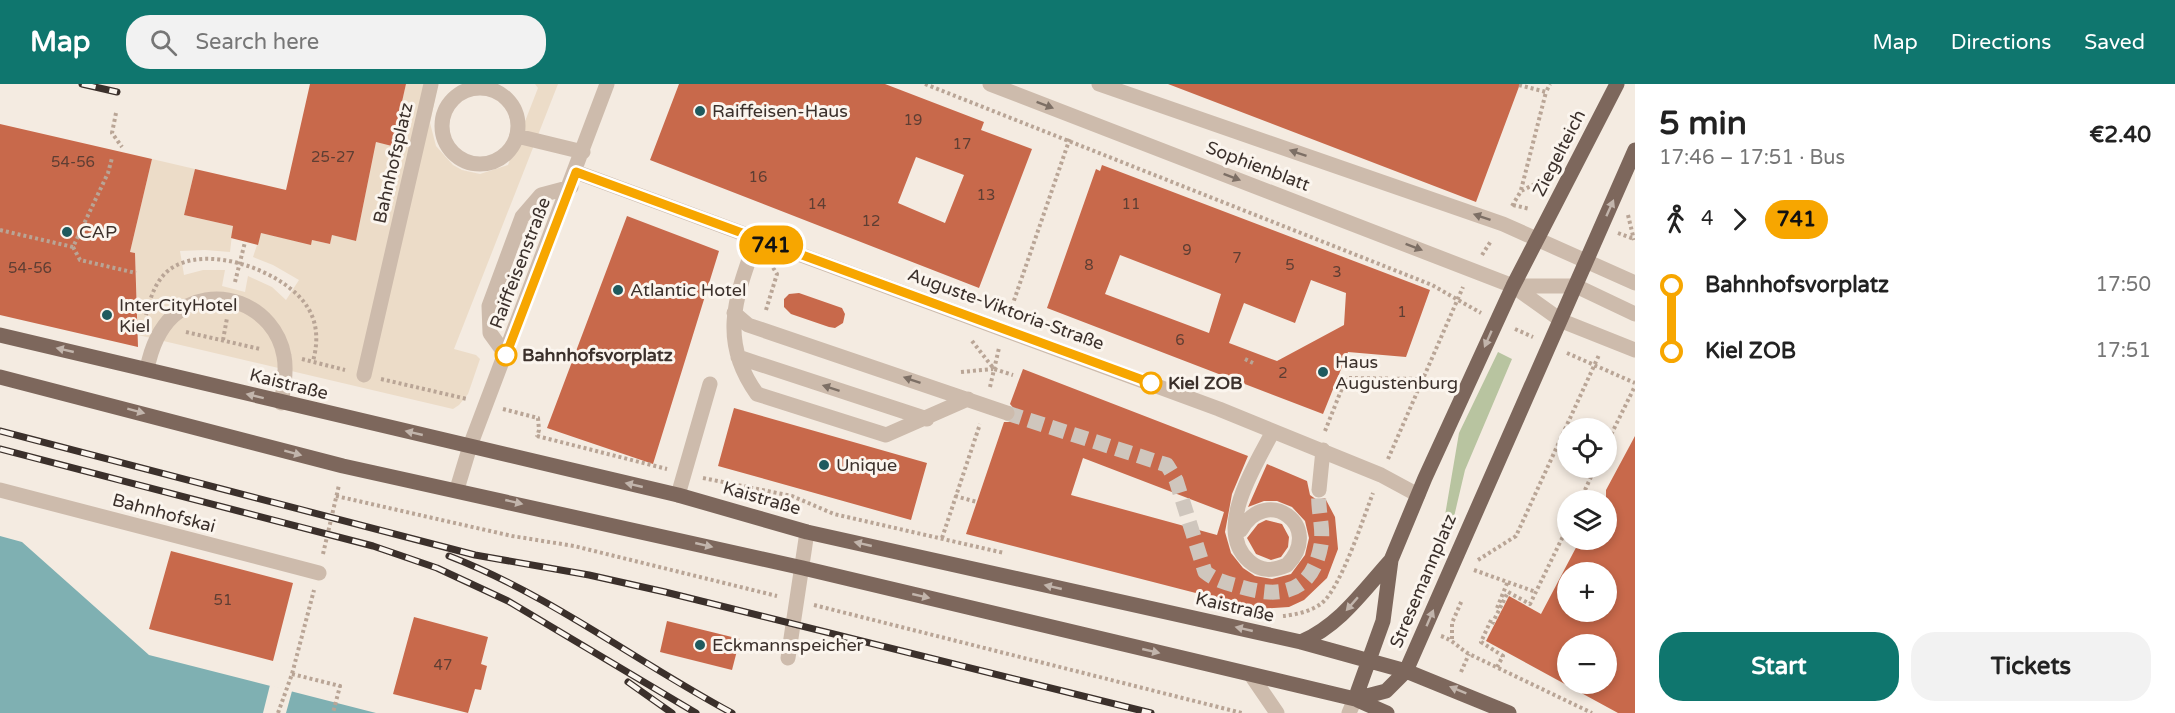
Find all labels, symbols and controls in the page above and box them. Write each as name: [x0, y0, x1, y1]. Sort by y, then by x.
search box: [126, 15, 546, 69]
text: Map: [30, 25, 90, 59]
icon: search: [147, 26, 180, 59]
text: Search here: [195, 29, 319, 55]
text: Map: [1872, 30, 1918, 55]
text: Directions: [1951, 30, 2051, 55]
text: Saved: [2084, 30, 2145, 55]
street label: Bahnhofsplatz: [368, 100, 418, 226]
place label: Raiffeisen-Haus: [712, 100, 848, 122]
one-way arrow: [1036, 100, 1054, 110]
marker: Raiffeisen-Haus: [693, 104, 707, 118]
text: 5 min: [1659, 104, 1747, 143]
street label: Ziegelteich: [1528, 106, 1590, 200]
house number: 19: [904, 111, 922, 129]
text: €2.40: [2089, 122, 2151, 148]
house number: 17: [953, 135, 971, 153]
street label: Sophienblatt: [1203, 136, 1313, 196]
text: 17:46 – 17:51 · Bus: [1659, 146, 1845, 170]
house number: 25-27: [311, 148, 355, 166]
one-way arrow: [1289, 148, 1307, 158]
house number: 54-56: [51, 153, 95, 171]
house number: 16: [749, 168, 767, 186]
one-way arrow: [1223, 172, 1241, 182]
house number: 13: [977, 186, 995, 204]
street label: Raiffeisenstraße: [485, 194, 555, 332]
house number: 14: [808, 195, 826, 213]
house number: 11: [1122, 195, 1140, 213]
one-way arrow: [1605, 200, 1614, 217]
icon: walk: [1659, 203, 1692, 236]
icon: forward: [1723, 203, 1756, 236]
text: 4: [1701, 207, 1714, 231]
text: 741: [1777, 207, 1816, 232]
house number: 12: [862, 212, 880, 230]
one-way arrow: [1473, 212, 1491, 222]
place label: CAP: [79, 221, 117, 243]
marker: CAP: [60, 225, 74, 239]
line badge: 741: [736, 226, 806, 264]
text: 741: [751, 233, 791, 258]
house number: 9: [1182, 241, 1192, 259]
one-way arrow: [1405, 242, 1423, 252]
house number: 7: [1232, 249, 1242, 267]
house number: 8: [1084, 256, 1094, 274]
house number: 5: [1285, 256, 1295, 274]
house number: 54-56: [8, 259, 52, 277]
street label: Auguste-Viktoria-Straße: [905, 263, 1107, 355]
house number: 3: [1332, 263, 1342, 281]
text: Bahnhofsvorplatz: [1705, 272, 1889, 298]
text: 17:50: [2096, 273, 2151, 297]
place label: Atlantic Hotel: [630, 279, 747, 301]
marker: Atlantic Hotel: [611, 283, 625, 297]
place label: InterCityHotel Kiel: [119, 294, 237, 337]
house number: 1: [1397, 303, 1407, 321]
marker: InterCityHotel Kiel: [100, 308, 114, 322]
one-way arrow: [1483, 330, 1492, 347]
house number: 6: [1175, 331, 1185, 349]
text: Kiel ZOB: [1705, 338, 1796, 364]
text: 17:51: [2096, 339, 2151, 363]
marker: Bahnhofsvorplatz: [495, 344, 517, 366]
place label: Bahnhofsvorplatz: [522, 344, 673, 366]
one-way arrow: [56, 345, 75, 355]
place label: Haus Augustenburg: [1335, 351, 1458, 394]
street label: Kaistraße: [247, 364, 331, 404]
house number: 2: [1278, 364, 1288, 382]
marker: Haus Augustenburg: [1316, 365, 1330, 379]
marker: Kiel ZOB: [1140, 372, 1162, 394]
place label: Kiel ZOB: [1168, 372, 1242, 394]
one-way arrow: [903, 375, 921, 385]
one-way arrow: [822, 383, 840, 392]
one-way arrow: [246, 390, 264, 400]
one-way arrow: [127, 407, 145, 417]
map controls: [1557, 418, 1617, 694]
button: locate: [1557, 418, 1617, 478]
one-way arrow: [404, 427, 423, 437]
one-way arrow: [284, 448, 303, 458]
place label: Unique: [836, 454, 897, 476]
marker: Unique: [817, 458, 831, 472]
street label: Kaistraße: [720, 476, 804, 520]
one-way arrow: [624, 479, 643, 489]
street label: Bahnhofskai: [110, 489, 218, 537]
button: layers: [1557, 490, 1617, 550]
one-way arrow: [505, 498, 523, 508]
street label: Stresemannplatz: [1385, 511, 1461, 651]
one-way arrow: [853, 539, 872, 548]
one-way arrow: [695, 541, 714, 551]
button: +: [1557, 562, 1617, 622]
one-way arrow: [1044, 581, 1063, 591]
street label: Kaistraße: [1193, 587, 1277, 627]
house number: 51: [214, 591, 232, 609]
one-way arrow: [912, 591, 930, 601]
one-way arrow: [1346, 596, 1359, 611]
one-way arrow: [1425, 609, 1434, 626]
one-way arrow: [1234, 624, 1253, 634]
button: Start: [1659, 632, 1899, 701]
button: Tickets: [1911, 632, 2151, 701]
place label: Eckmannspeicher: [712, 634, 864, 656]
button: −: [1557, 634, 1617, 694]
marker: Eckmannspeicher: [693, 638, 707, 652]
one-way arrow: [1142, 646, 1160, 656]
house number: 47: [434, 656, 452, 674]
one-way arrow: [1449, 685, 1467, 694]

